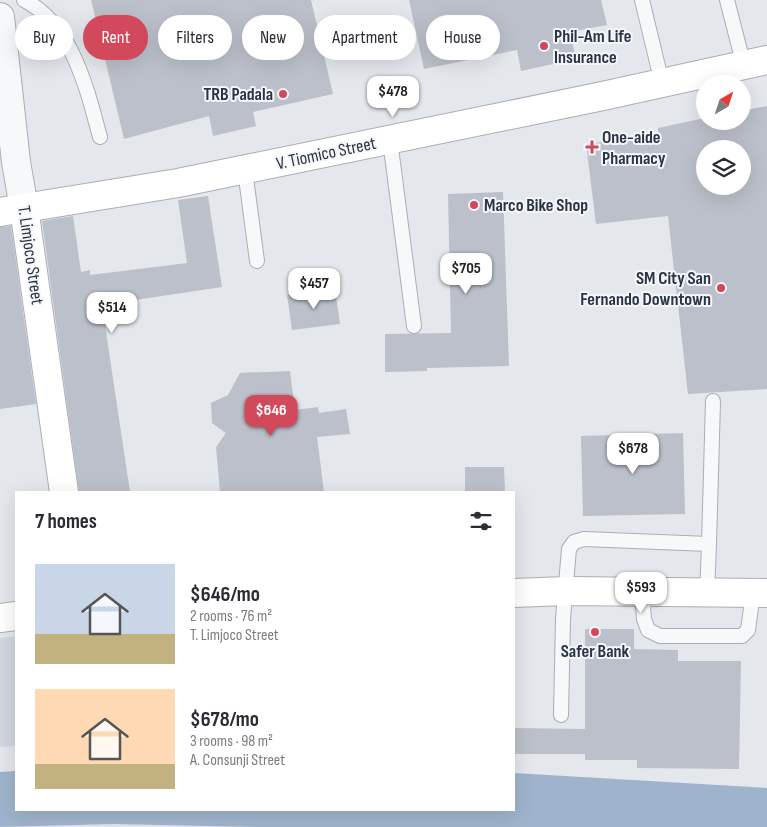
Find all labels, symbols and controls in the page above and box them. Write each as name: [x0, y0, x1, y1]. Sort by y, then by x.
chip: Buy: [15, 15, 73, 60]
chip: Rent: [83, 15, 148, 60]
chip: Filters: [158, 15, 232, 60]
chip: New: [242, 15, 304, 60]
chip: Apartment: [314, 15, 416, 60]
chip: House: [426, 15, 500, 60]
place label: Phil-Am Life Insurance: [554, 26, 631, 68]
marker: Phil-Am Life Insurance: [538, 40, 550, 52]
north arrow: [696, 75, 751, 130]
map controls: [696, 75, 751, 195]
pin: $478: [363, 76, 423, 118]
text: $478: [378, 82, 408, 101]
place label: TRB Padala: [203, 84, 273, 105]
marker: TRB Padala: [277, 88, 289, 100]
place label: One-aide Pharmacy: [602, 127, 666, 169]
street label: V. Tiomico Street: [274, 133, 378, 174]
button: layers: [696, 140, 751, 195]
marker: One-aide Pharmacy: [586, 141, 598, 153]
place label: Marco Bike Shop: [484, 195, 588, 216]
marker: Marco Bike Shop: [468, 199, 480, 211]
street label: T. Limjoco Street: [13, 204, 48, 306]
pin: $705: [436, 252, 496, 295]
text: $705: [451, 259, 481, 278]
pin: $457: [284, 268, 344, 310]
place label: SM City San Fernando Downtown: [580, 268, 711, 310]
text: $457: [299, 274, 329, 293]
marker: SM City San Fernando Downtown: [715, 282, 727, 294]
pin: $514: [82, 292, 142, 334]
text: $514: [97, 298, 127, 317]
pin: $646: [241, 394, 301, 437]
text: $646: [256, 401, 286, 420]
pin: $678: [603, 432, 663, 475]
text: $678: [618, 439, 648, 458]
icon: filters: [467, 507, 495, 535]
text: 7 homes: [35, 509, 97, 534]
pin: $593: [611, 572, 671, 614]
text: $593: [626, 578, 656, 597]
text: $646/mo: [190, 582, 260, 607]
icon: home: [75, 584, 135, 644]
text: 2 rooms · 76 m²: [190, 607, 272, 626]
text: T. Limjoco Street: [190, 626, 279, 645]
marker: Safer Bank: [589, 626, 601, 638]
place label: Safer Bank: [561, 641, 630, 662]
text: $678/mo: [190, 707, 259, 732]
icon: home: [75, 709, 135, 769]
text: 3 rooms · 98 m²: [190, 732, 273, 751]
text: A. Consunji Street: [190, 751, 285, 770]

